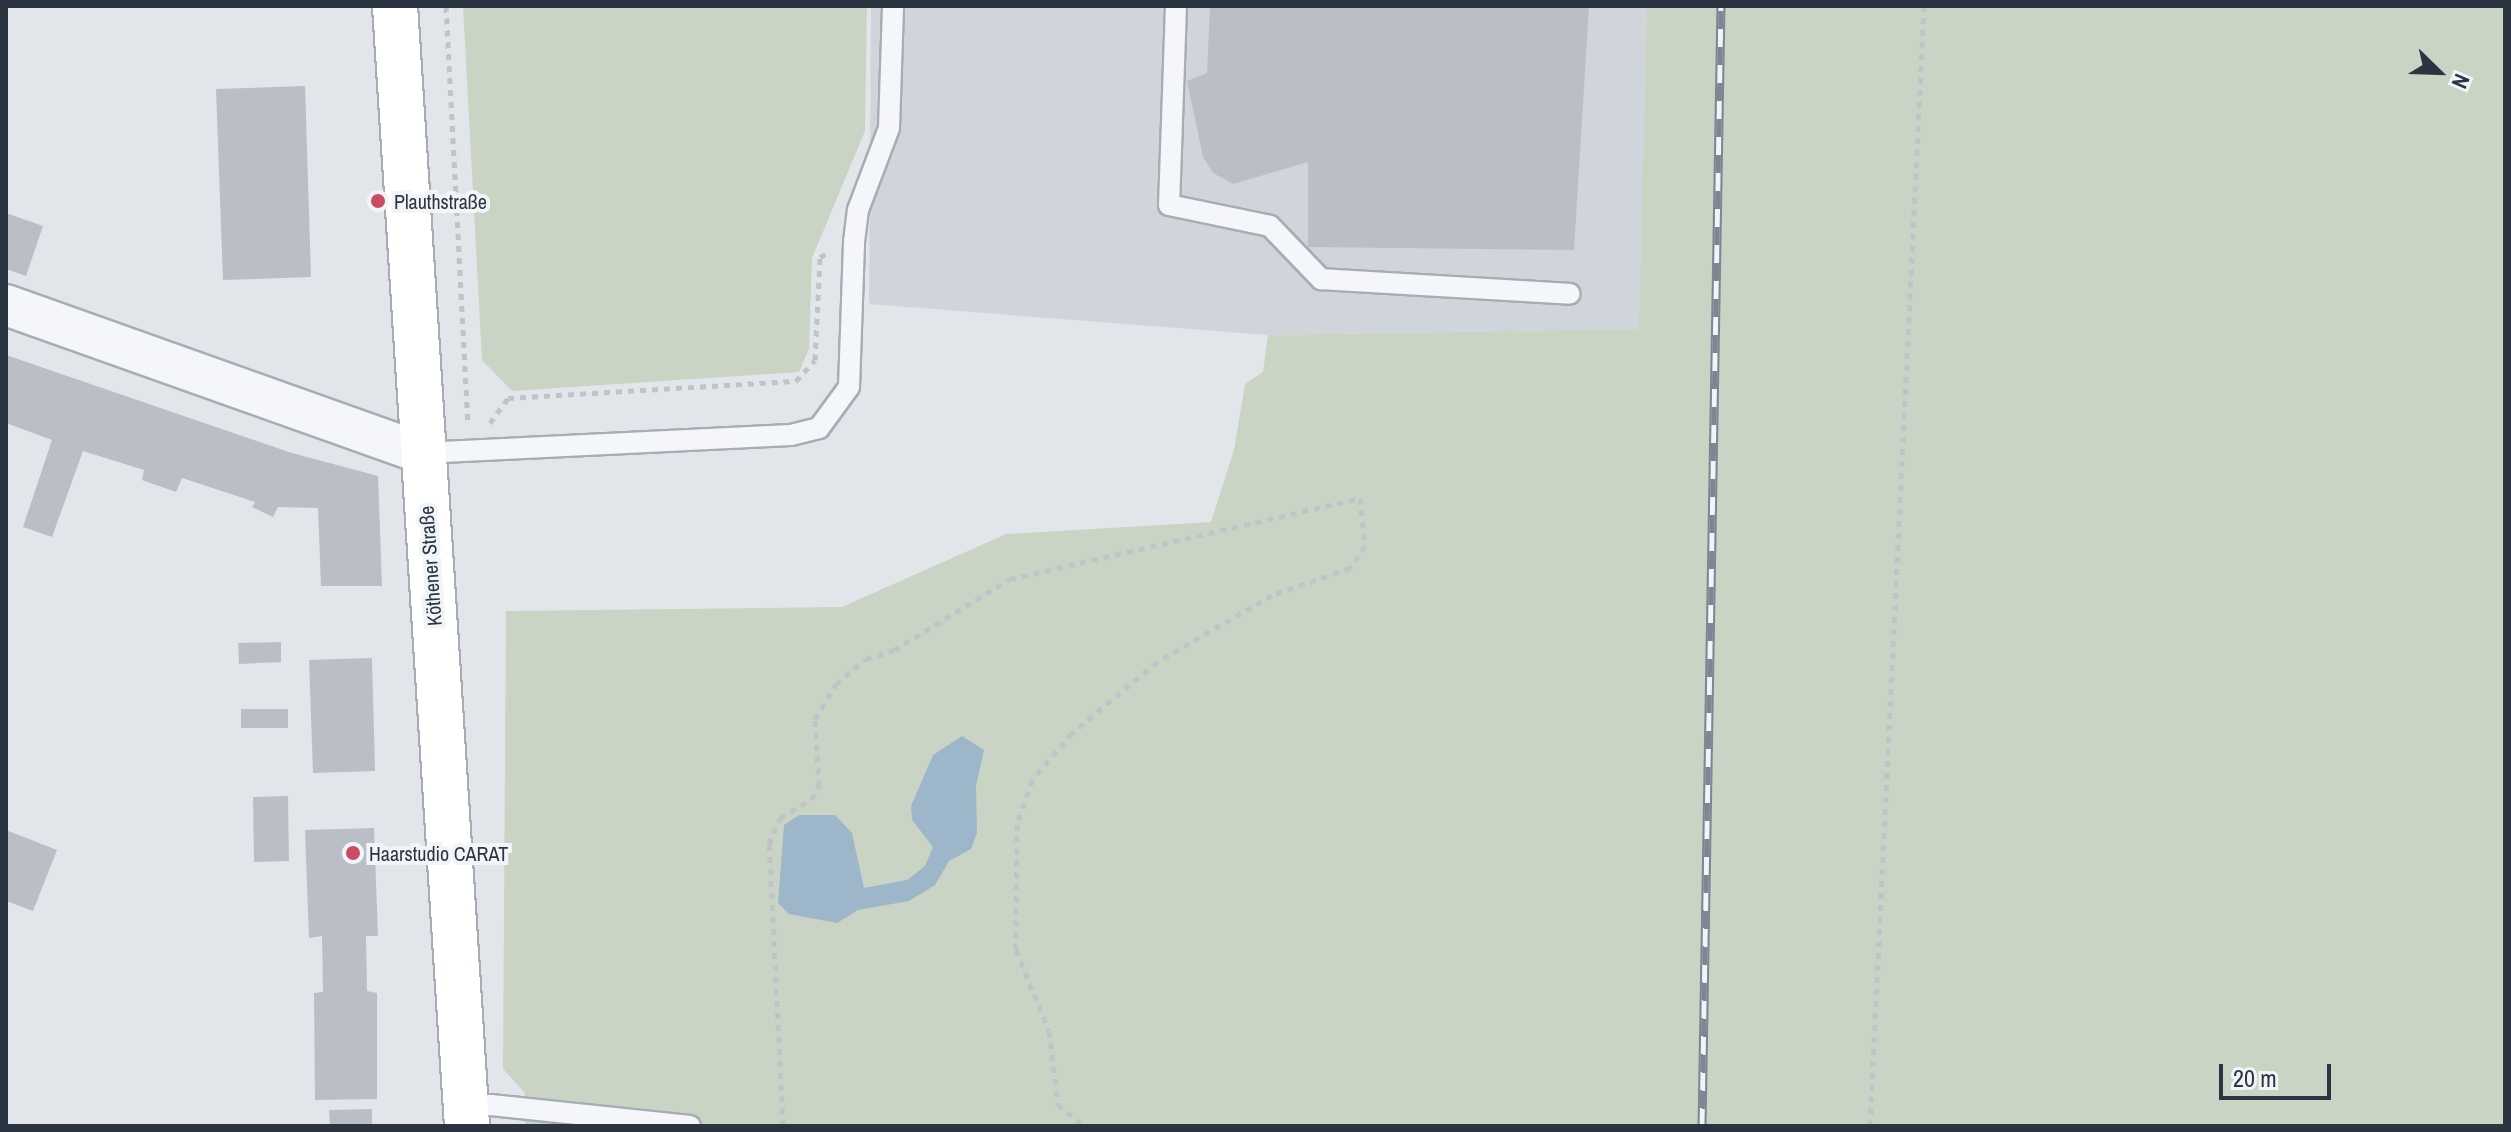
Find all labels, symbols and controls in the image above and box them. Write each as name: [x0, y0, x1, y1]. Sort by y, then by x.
north arrow: [2399, 32, 2479, 112]
text: N: [2445, 70, 2477, 93]
place label: Plauthstraße: [394, 189, 487, 213]
marker: Plauthstraße: [369, 192, 387, 210]
street label: Köthener Straße: [414, 505, 446, 627]
place label: Haarstudio CARAT: [369, 841, 508, 865]
marker: Haarstudio CARAT: [344, 844, 362, 862]
scale bar: [2223, 1048, 2335, 1098]
text: 20 m: [2233, 1062, 2277, 1094]

